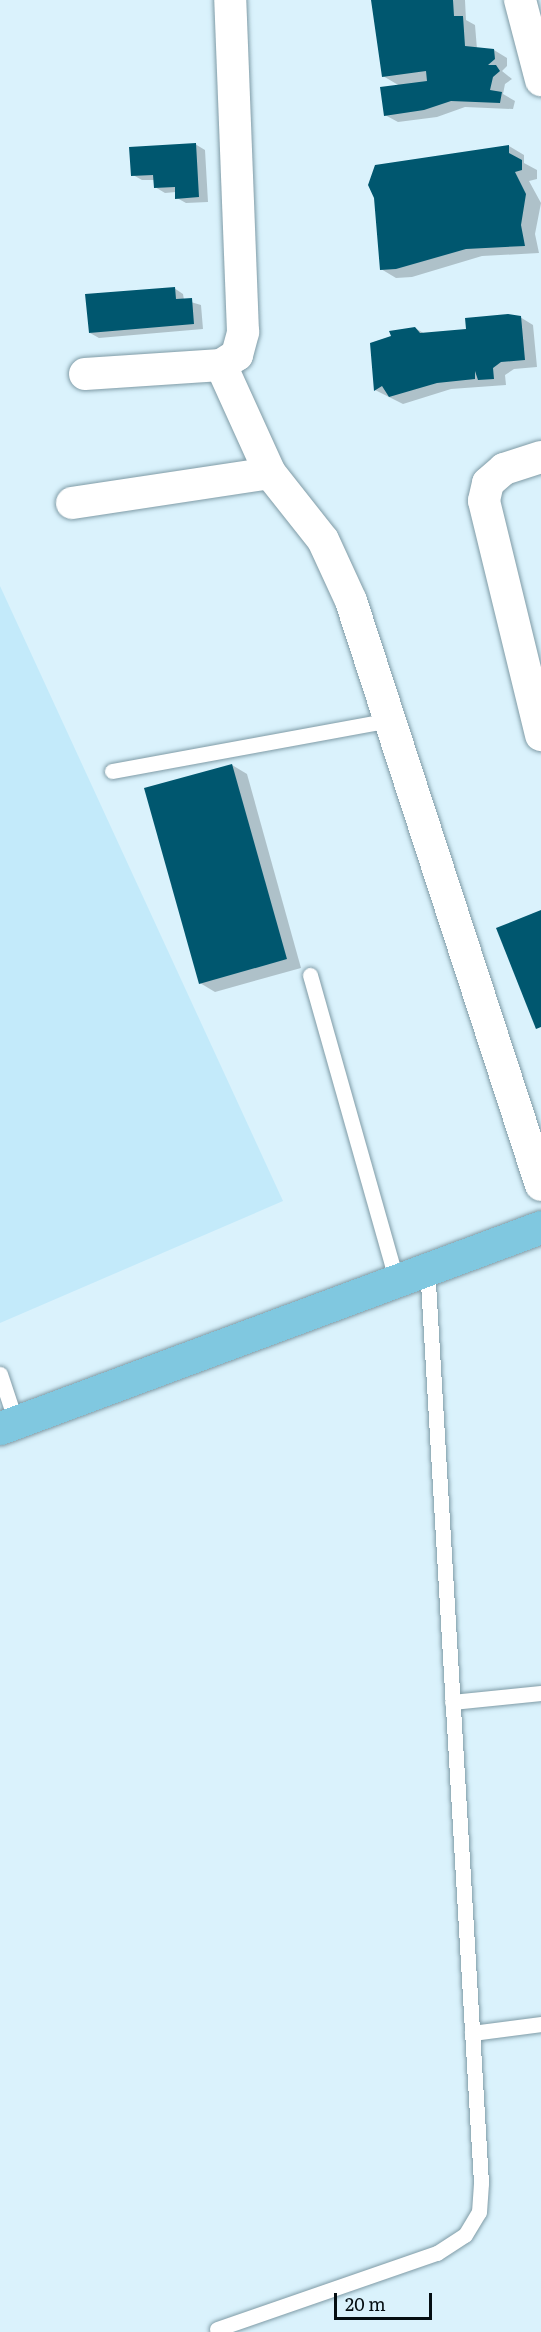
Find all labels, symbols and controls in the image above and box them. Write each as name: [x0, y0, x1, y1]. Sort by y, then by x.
scale bar: [337, 2281, 434, 2319]
text: 20 m: [345, 2290, 386, 2317]

